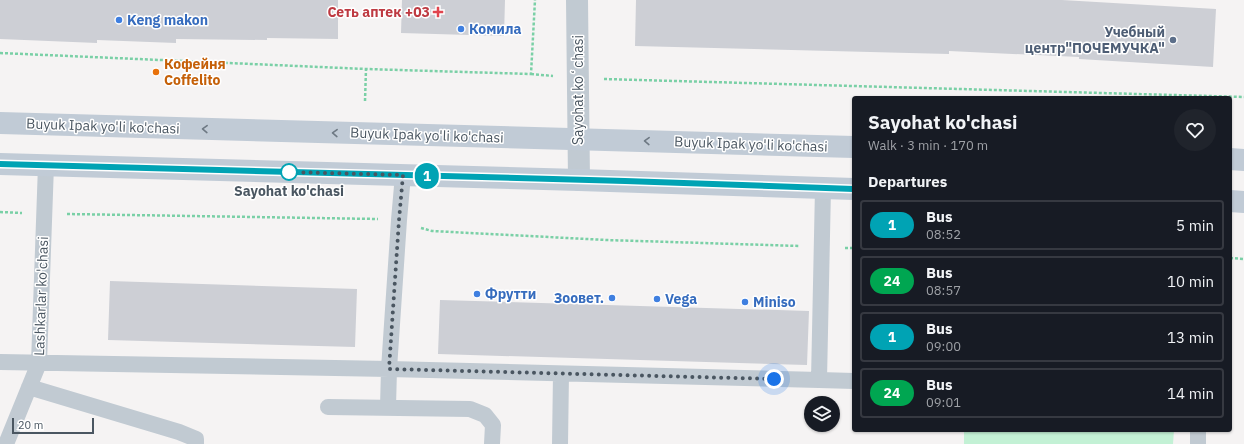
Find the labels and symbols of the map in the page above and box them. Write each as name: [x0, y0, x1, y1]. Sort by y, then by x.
place label: Сеть аптек +03: [327, 3, 430, 21]
marker: Сеть аптек +03: [433, 7, 443, 17]
place label: Keng makon: [127, 11, 208, 29]
marker: Keng makon: [114, 15, 124, 25]
place label: Комила: [469, 20, 521, 38]
place label: Учебный центр"ПОЧЕМУЧКА": [1025, 23, 1165, 57]
marker: Комила: [456, 24, 466, 34]
street label: Sayohat koʻchasi: [569, 35, 587, 145]
marker: Учебный центр"ПОЧЕМУЧКА": [1168, 35, 1178, 45]
place label: Кофейня Coffelito: [164, 55, 226, 89]
marker: Кофейня Coffelito: [151, 67, 161, 77]
street label: Buyuk Ipak yo'li ko'chasi: [26, 114, 180, 138]
street label: Buyuk Ipak yo'li ko'chasi: [350, 123, 504, 147]
one-way arrow: [202, 125, 208, 133]
one-way arrow: [332, 128, 338, 137]
street label: Buyuk Ipak yo'li ko'chasi: [674, 132, 828, 156]
one-way arrow: [644, 137, 650, 145]
marker: Sayohat ko'chasi: [280, 163, 298, 181]
line badge: 1: [414, 163, 440, 189]
place label: Sayohat ko'chasi: [234, 182, 344, 200]
street label: Lashkarlar ko'chasi: [30, 236, 52, 356]
place label: Фрутти: [485, 285, 536, 303]
marker: Фрутти: [472, 289, 482, 299]
place label: Зоовет.: [554, 289, 604, 307]
place label: Vega: [665, 290, 697, 308]
marker: Зоовет.: [607, 293, 617, 303]
place label: Miniso: [753, 293, 796, 311]
marker: Vega: [652, 294, 662, 304]
marker: Miniso: [740, 297, 750, 307]
your location: [764, 369, 784, 389]
scale bar: [12, 416, 94, 435]

